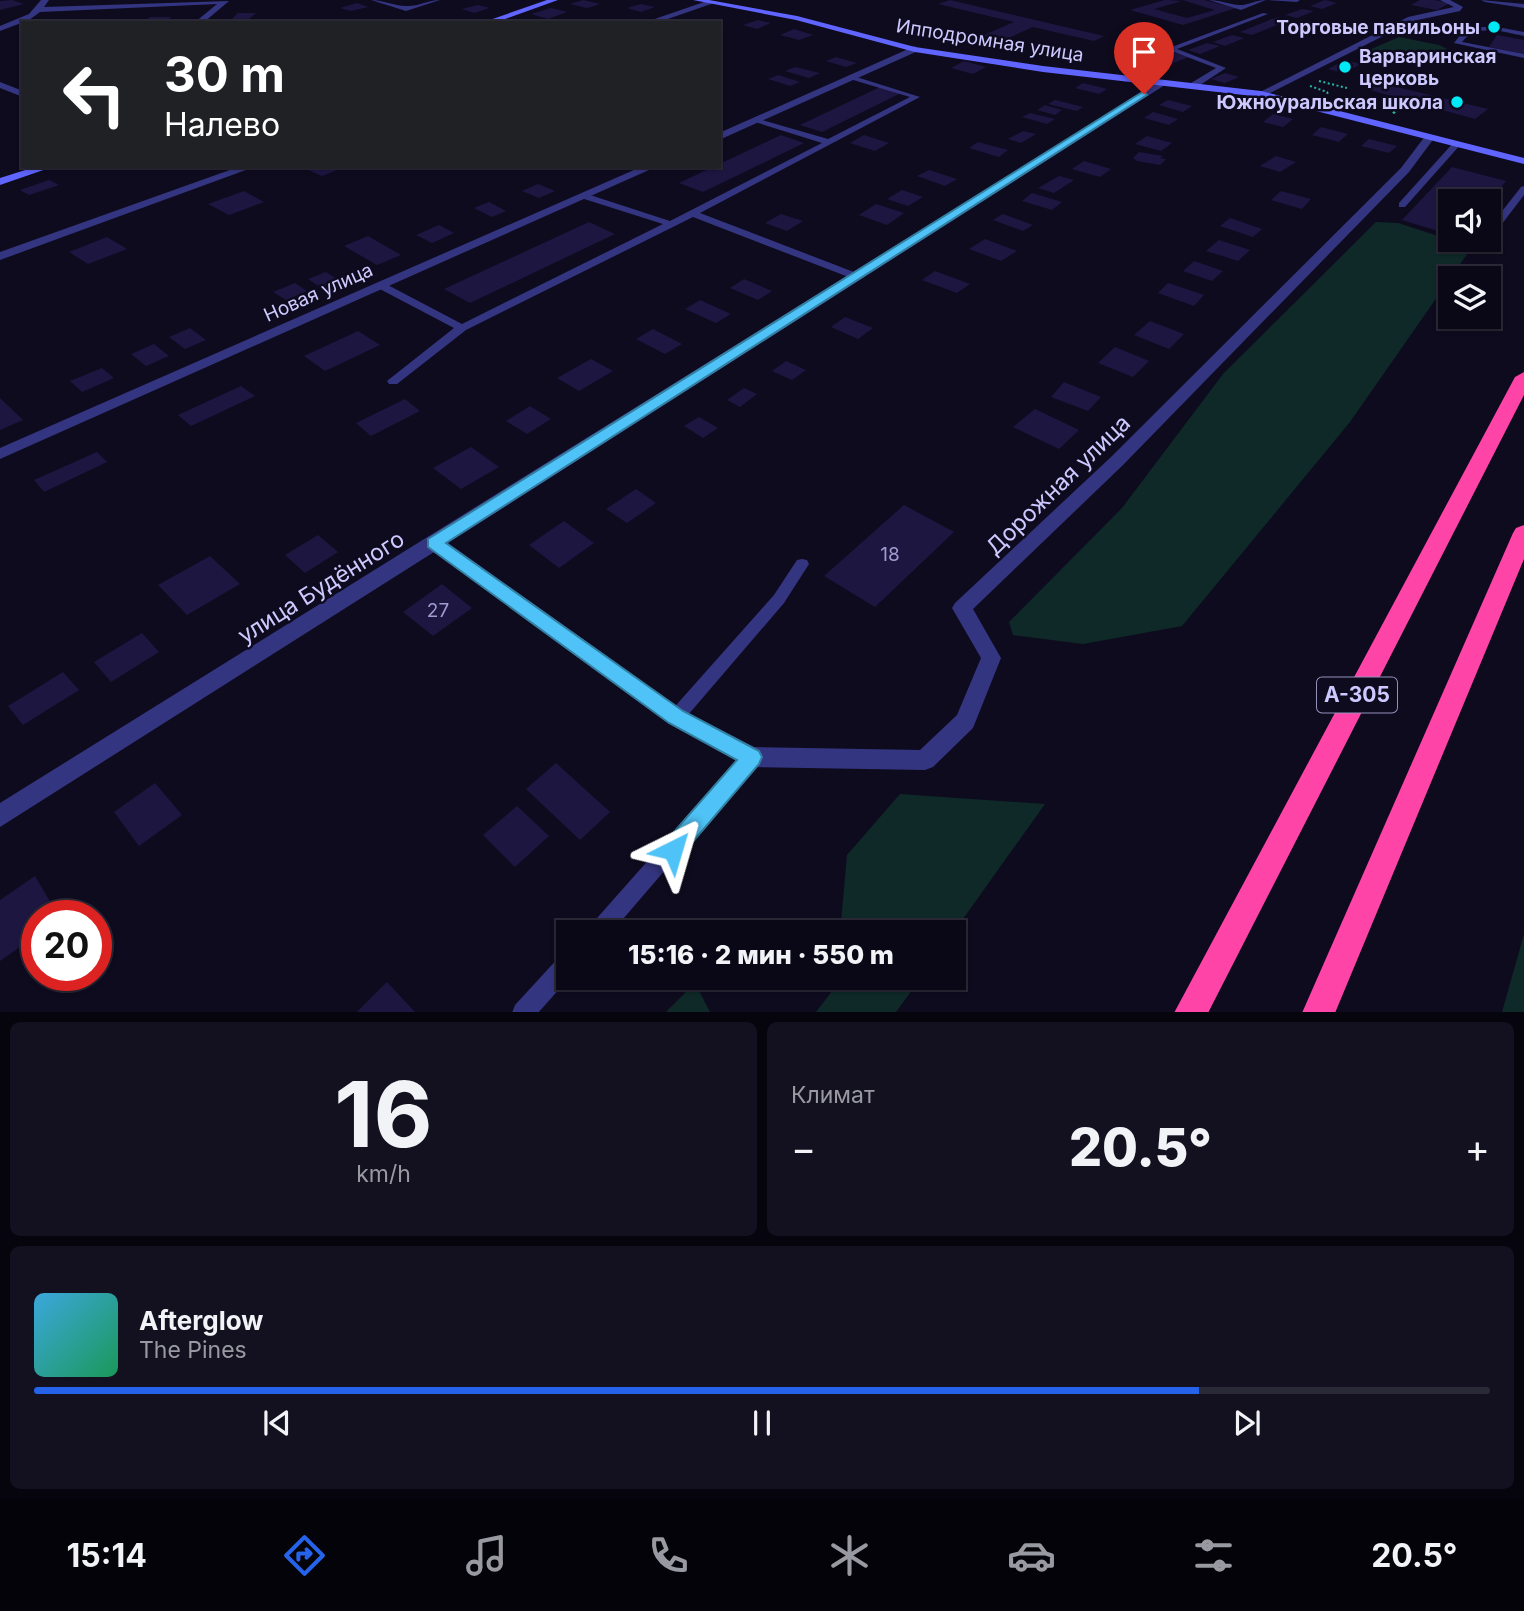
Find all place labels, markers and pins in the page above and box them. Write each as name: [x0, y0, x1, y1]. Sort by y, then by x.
place label: Торговые павильоны: [1276, 16, 1480, 39]
marker: Торговые павильоны: [1486, 19, 1502, 35]
pin: [1114, 22, 1174, 94]
place label: Варваринская церковь: [1359, 45, 1496, 90]
marker: Варваринская церковь: [1337, 59, 1353, 75]
place label: Южноуральская школа: [1216, 91, 1443, 114]
marker: Южноуральская школа: [1449, 94, 1465, 110]

